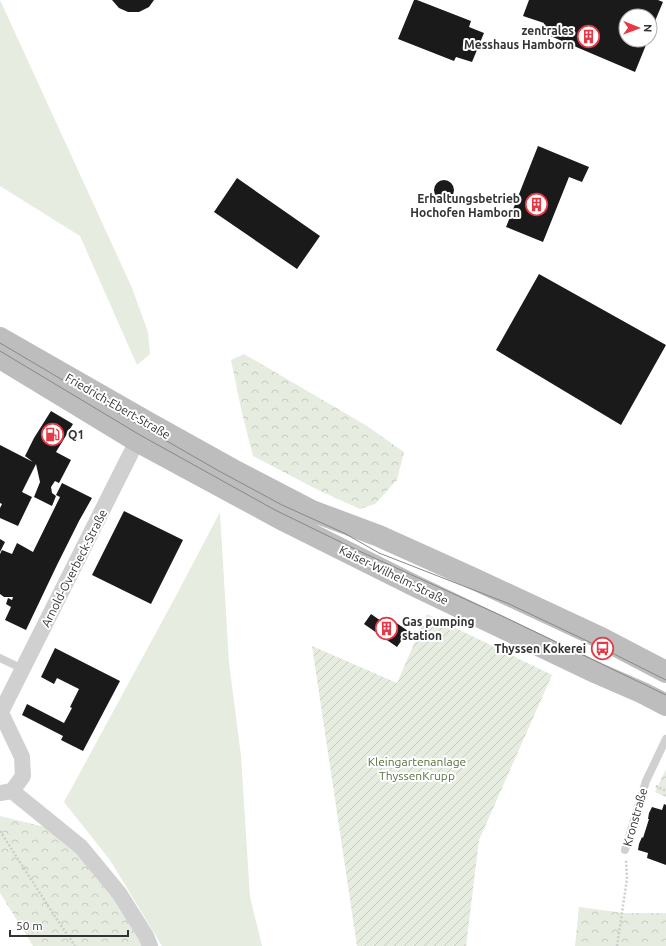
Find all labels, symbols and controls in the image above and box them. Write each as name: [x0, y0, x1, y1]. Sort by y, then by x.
north arrow: [618, 8, 658, 48]
place label: zentrales Messhaus Hamborn: [464, 24, 574, 51]
building icon: zentrales Messhaus Hamborn: [576, 24, 602, 50]
text: N: [642, 24, 654, 32]
place label: Erhaltungsbetrieb Hochofen Hamborn: [410, 192, 520, 219]
building icon: Erhaltungsbetrieb Hochofen Hamborn: [523, 192, 549, 218]
street label: Friedrich-Ebert-Straße: [63, 371, 173, 441]
fuel station icon: Q1: [40, 421, 66, 447]
place label: Q1: [68, 428, 84, 441]
street label: Arnold-Overbeck-Straße: [39, 507, 109, 629]
street label: Kaiser-Wilhelm-Straße: [337, 543, 451, 607]
building icon: Gas pumping station: [373, 615, 399, 641]
place label: Gas pumping station: [402, 615, 475, 642]
bus stop icon: Thyssen Kokerei: [589, 635, 615, 661]
place label: Thyssen Kokerei: [494, 642, 586, 655]
park label: Kleingartenanlage ThyssenKrupp: [368, 755, 466, 782]
street label: Kronstraße: [620, 786, 650, 848]
scale bar: [10, 912, 128, 938]
text: 50 m: [16, 919, 43, 932]

